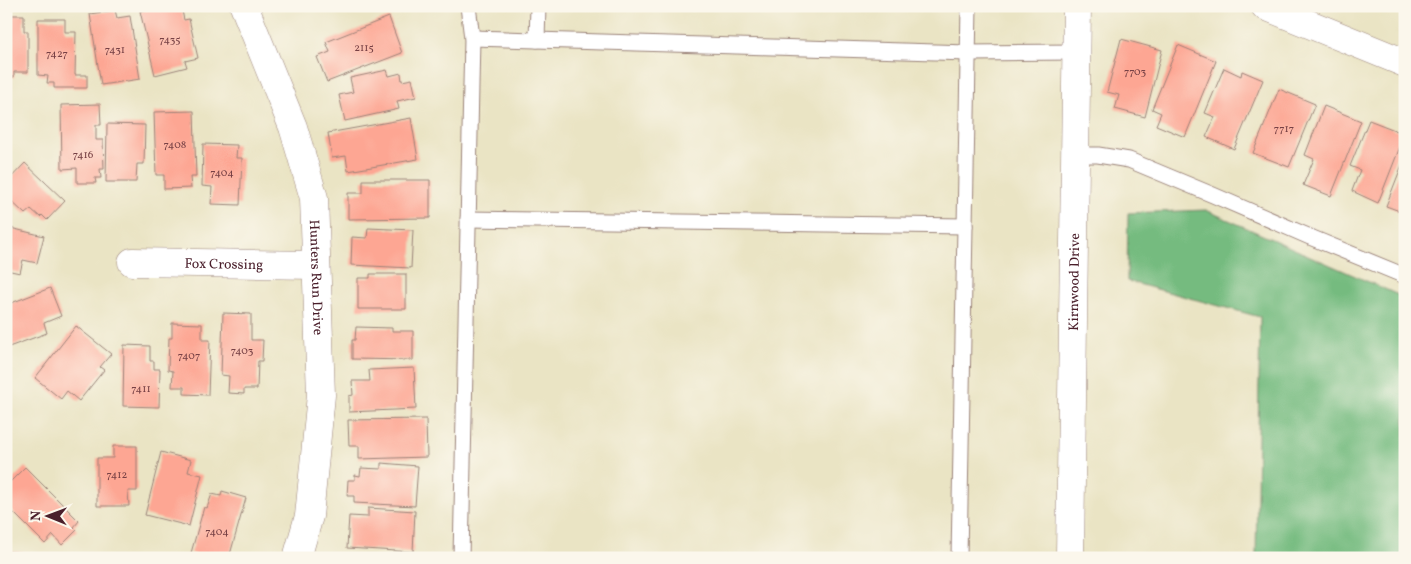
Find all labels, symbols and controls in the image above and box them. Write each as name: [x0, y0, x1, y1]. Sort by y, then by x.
house number: 7435: [159, 33, 181, 48]
house number: 2115: [354, 41, 374, 56]
house number: 7431: [105, 43, 125, 58]
house number: 7427: [46, 47, 68, 62]
house number: 7703: [1124, 65, 1146, 80]
house number: 7717: [1274, 122, 1294, 137]
house number: 7408: [164, 138, 187, 153]
house number: 7416: [73, 148, 94, 163]
house number: 7404: [210, 166, 234, 181]
street label: Hunters Run Drive: [304, 219, 327, 336]
street label: Kirnwood Drive: [1065, 233, 1085, 331]
street label: Fox Crossing: [184, 255, 263, 275]
house number: 7403: [231, 344, 254, 359]
house number: 7407: [178, 349, 200, 364]
house number: 7411: [131, 382, 151, 397]
house number: 7412: [107, 468, 128, 483]
north arrow: [22, 492, 72, 542]
text: N: [27, 511, 46, 521]
house number: 7404: [205, 525, 229, 540]

